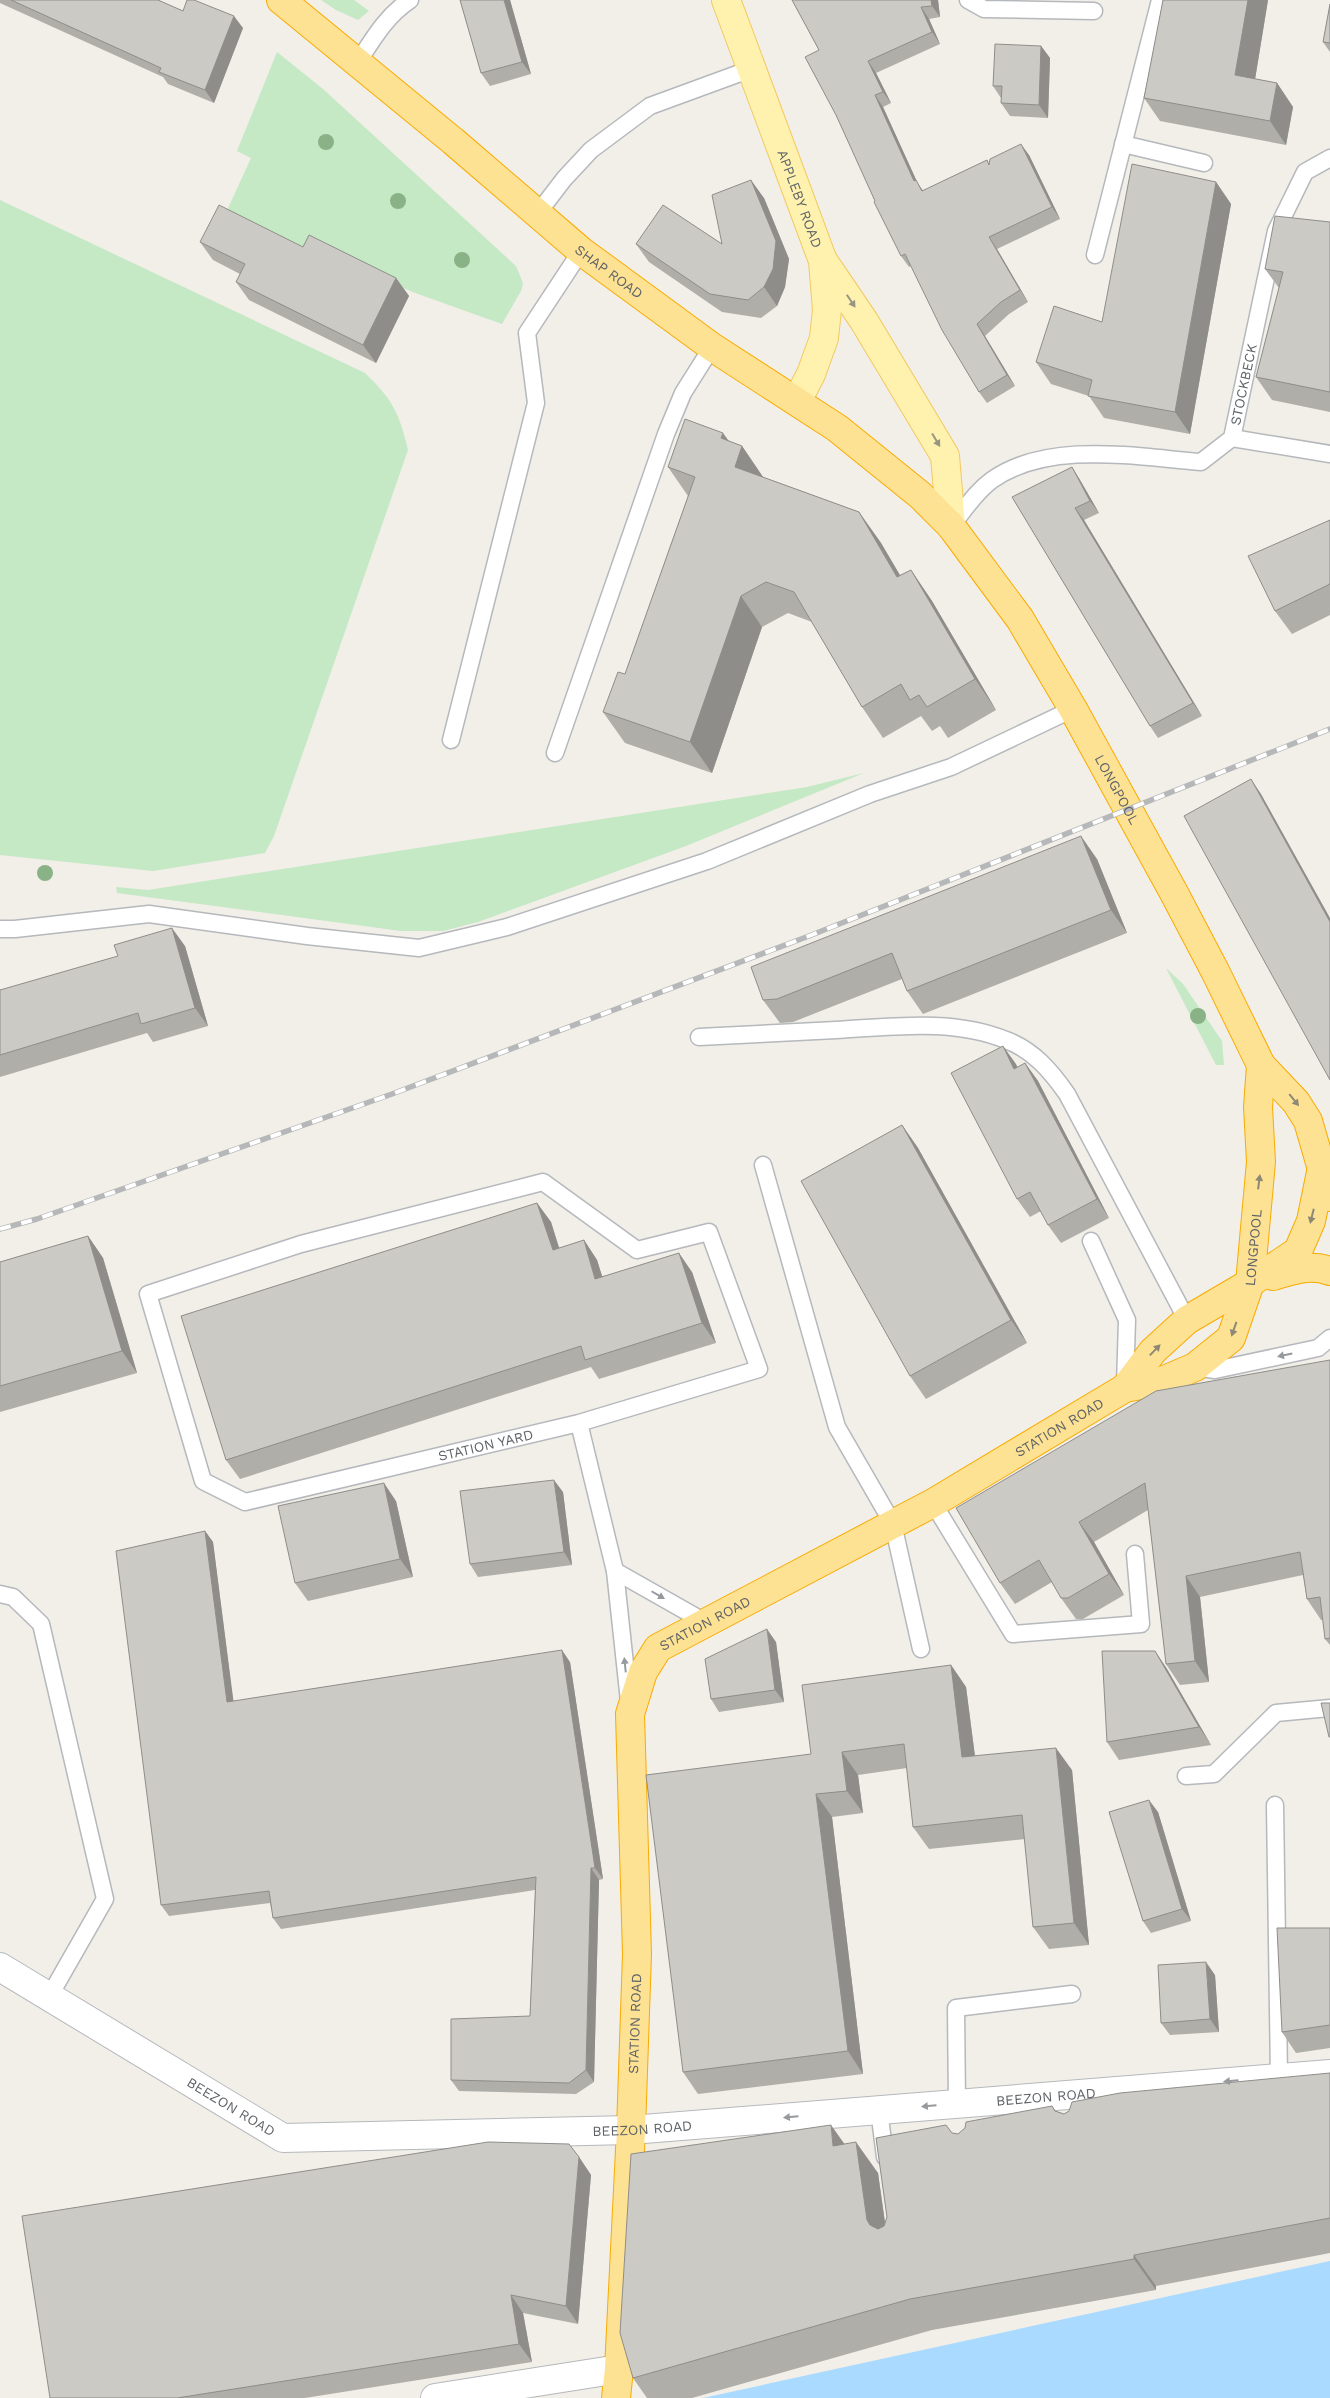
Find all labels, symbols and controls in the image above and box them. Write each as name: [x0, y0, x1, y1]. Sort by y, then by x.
street label: APPLEBY ROAD: [774, 147, 825, 250]
street label: SHAP ROAD: [572, 241, 646, 302]
one-way arrow: [846, 294, 856, 308]
street label: STOCKBECK: [1227, 342, 1260, 427]
one-way arrow: [931, 433, 940, 446]
street label: LONGPOOL: [1092, 752, 1143, 827]
one-way arrow: [1289, 1094, 1300, 1107]
one-way arrow: [1255, 1174, 1263, 1190]
street label: LONGPOOL: [1242, 1209, 1265, 1287]
one-way arrow: [1308, 1209, 1316, 1224]
one-way arrow: [1230, 1322, 1237, 1337]
one-way arrow: [1149, 1344, 1161, 1356]
one-way arrow: [1278, 1351, 1293, 1359]
street label: STATION ROAD: [1012, 1395, 1107, 1460]
street label: STATION YARD: [437, 1426, 535, 1464]
one-way arrow: [650, 1591, 665, 1599]
street label: STATION ROAD: [657, 1593, 753, 1654]
one-way arrow: [621, 1657, 629, 1673]
street label: STATION ROAD: [625, 1973, 644, 2074]
street label: BEEZON ROAD: [184, 2074, 278, 2139]
one-way arrow: [1223, 2077, 1239, 2085]
street label: BEEZON ROAD: [995, 2085, 1096, 2109]
one-way arrow: [921, 2102, 937, 2110]
one-way arrow: [783, 2114, 799, 2122]
street label: BEEZON ROAD: [592, 2117, 693, 2139]

